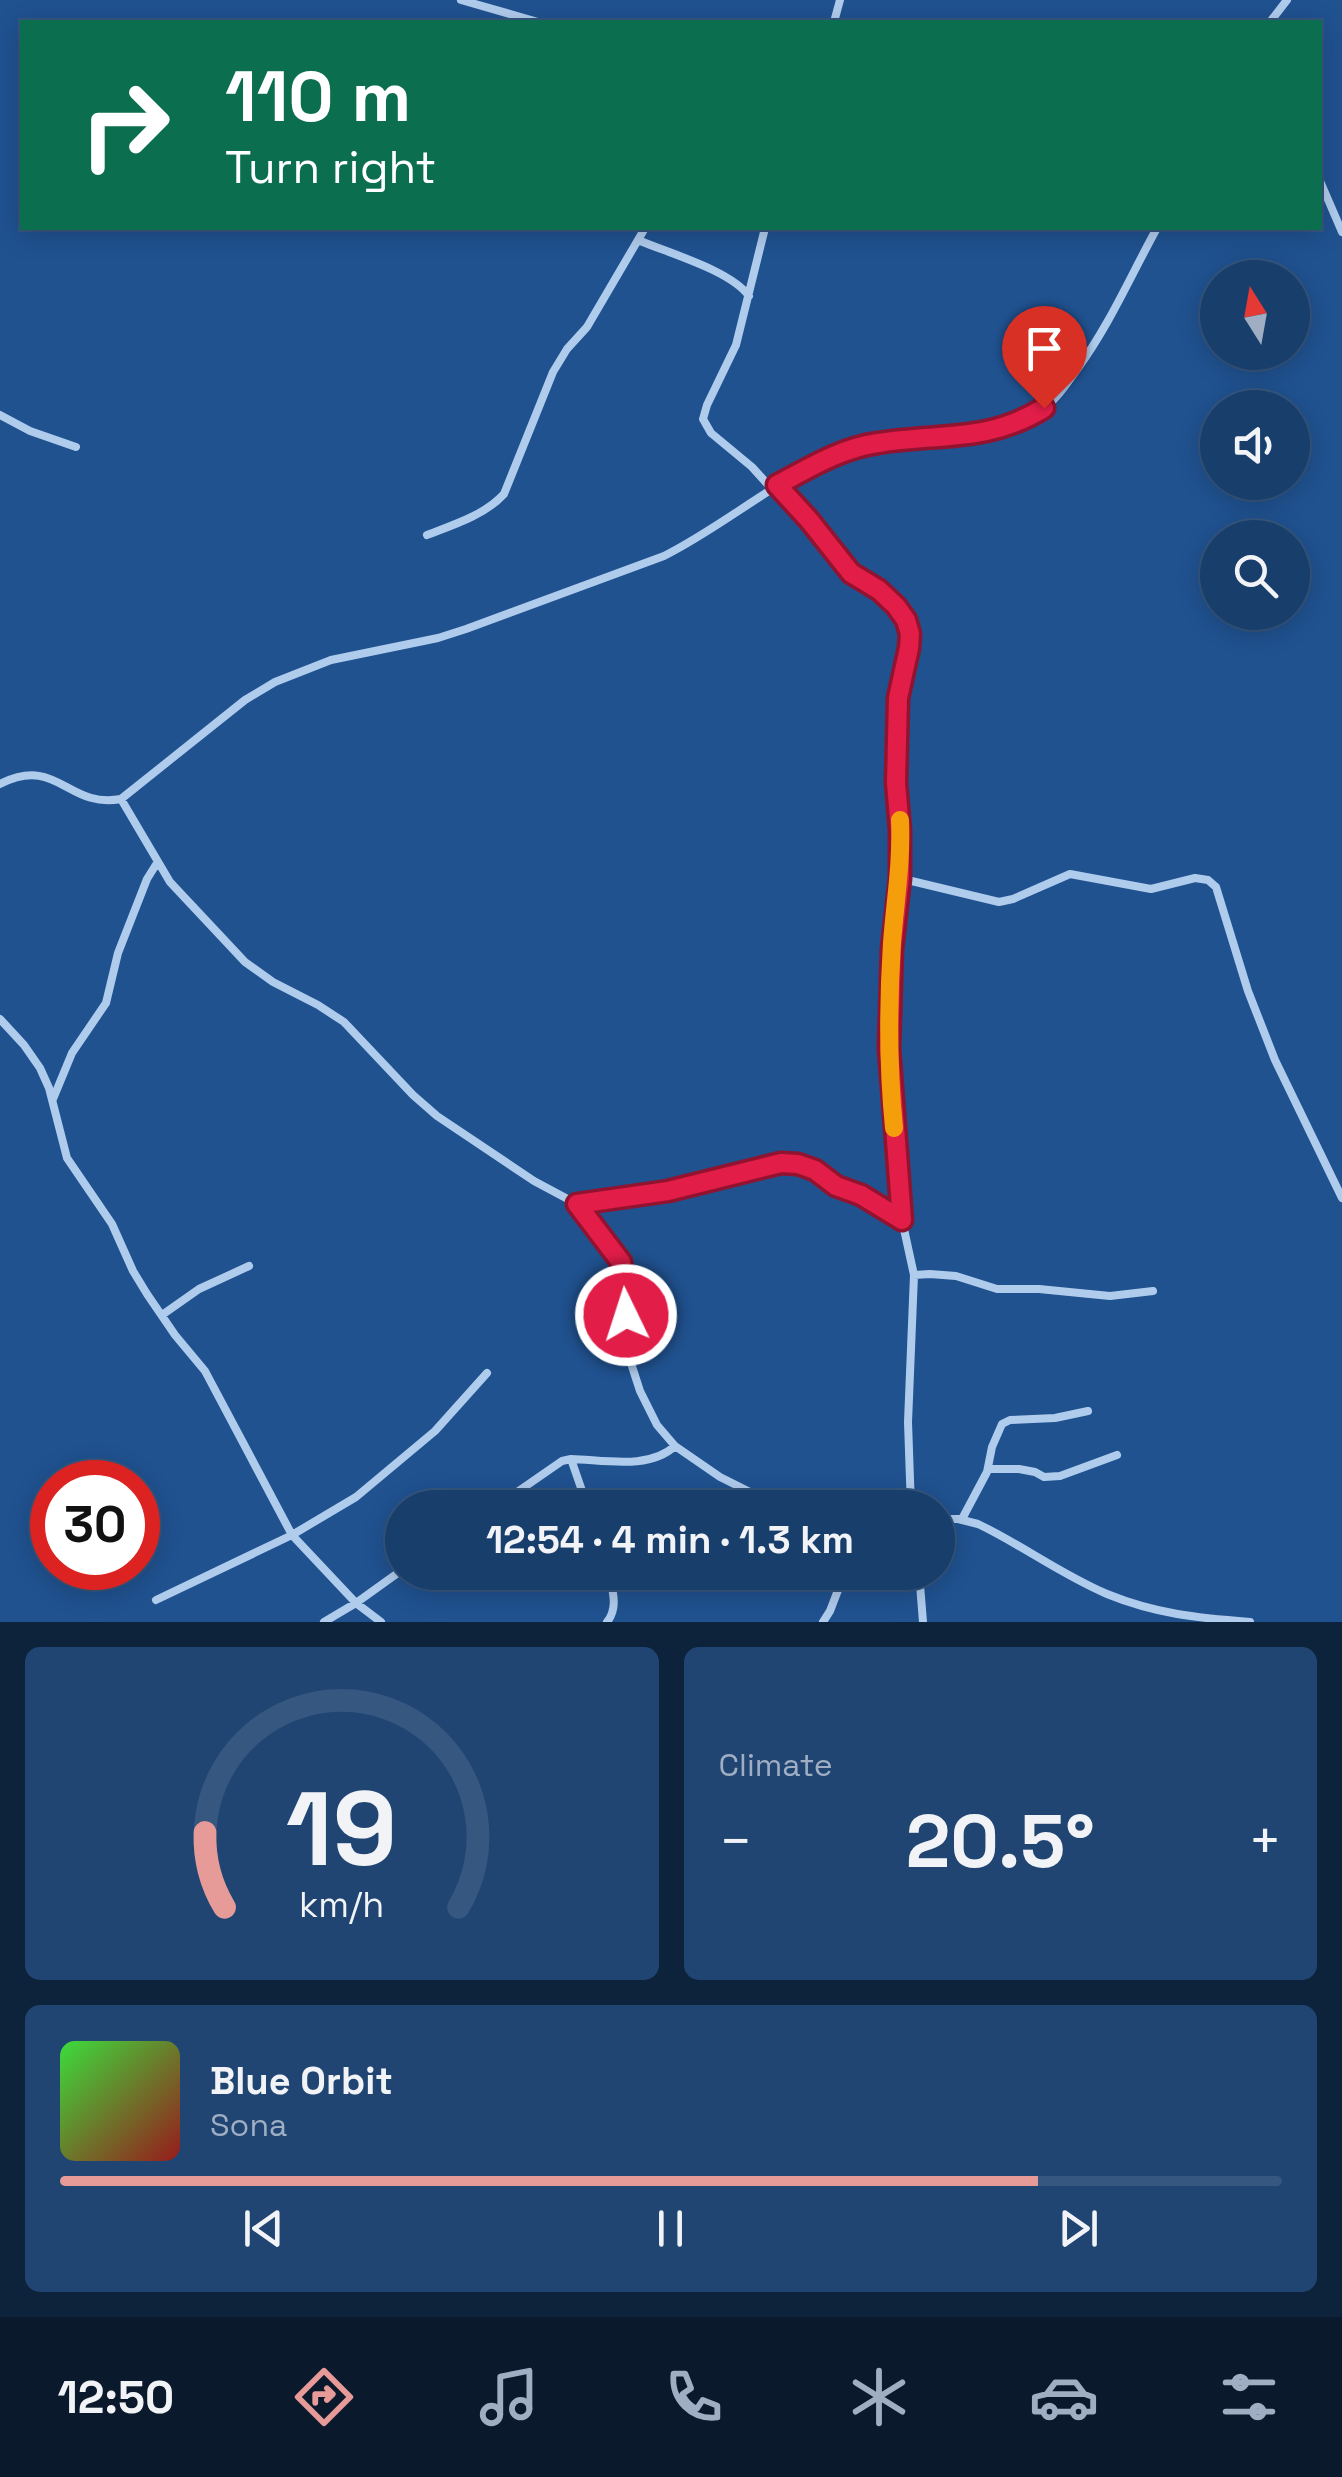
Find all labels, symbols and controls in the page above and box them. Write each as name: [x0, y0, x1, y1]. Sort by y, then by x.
text: 110 m: [225, 52, 411, 141]
icon: right: [60, 60, 190, 190]
text: Turn right: [225, 139, 436, 196]
north arrow: [1200, 260, 1310, 370]
map controls: [1200, 260, 1310, 630]
pin: [1002, 306, 1087, 409]
icon: arrive: [1017, 321, 1072, 376]
button: sound: [1200, 390, 1310, 500]
button: search: [1200, 520, 1310, 630]
position arrow: [574, 1263, 678, 1367]
speed limit sign: 30: [30, 1460, 160, 1590]
text: 12:54 · 4 min · 1.3 km: [486, 1516, 854, 1564]
text: Climate: [719, 1745, 833, 1785]
text: 19: [286, 1763, 397, 1895]
text: 20.5°: [906, 1793, 1095, 1889]
text: −: [719, 1806, 753, 1876]
text: +: [1248, 1806, 1282, 1876]
text: km/h: [299, 1882, 384, 1927]
text: Blue Orbit: [210, 2057, 393, 2105]
text: Sona: [210, 2105, 287, 2145]
icon: previous: [236, 2201, 291, 2256]
icon: pause: [643, 2201, 698, 2256]
icon: next: [1051, 2201, 1106, 2256]
icon: directions: [289, 2362, 359, 2432]
icon: music: [474, 2362, 544, 2432]
icon: phone: [659, 2362, 729, 2432]
icon: climate: [844, 2362, 914, 2432]
icon: car: [1029, 2362, 1099, 2432]
icon: filters: [1214, 2362, 1284, 2432]
text: 12:50: [58, 2369, 174, 2426]

